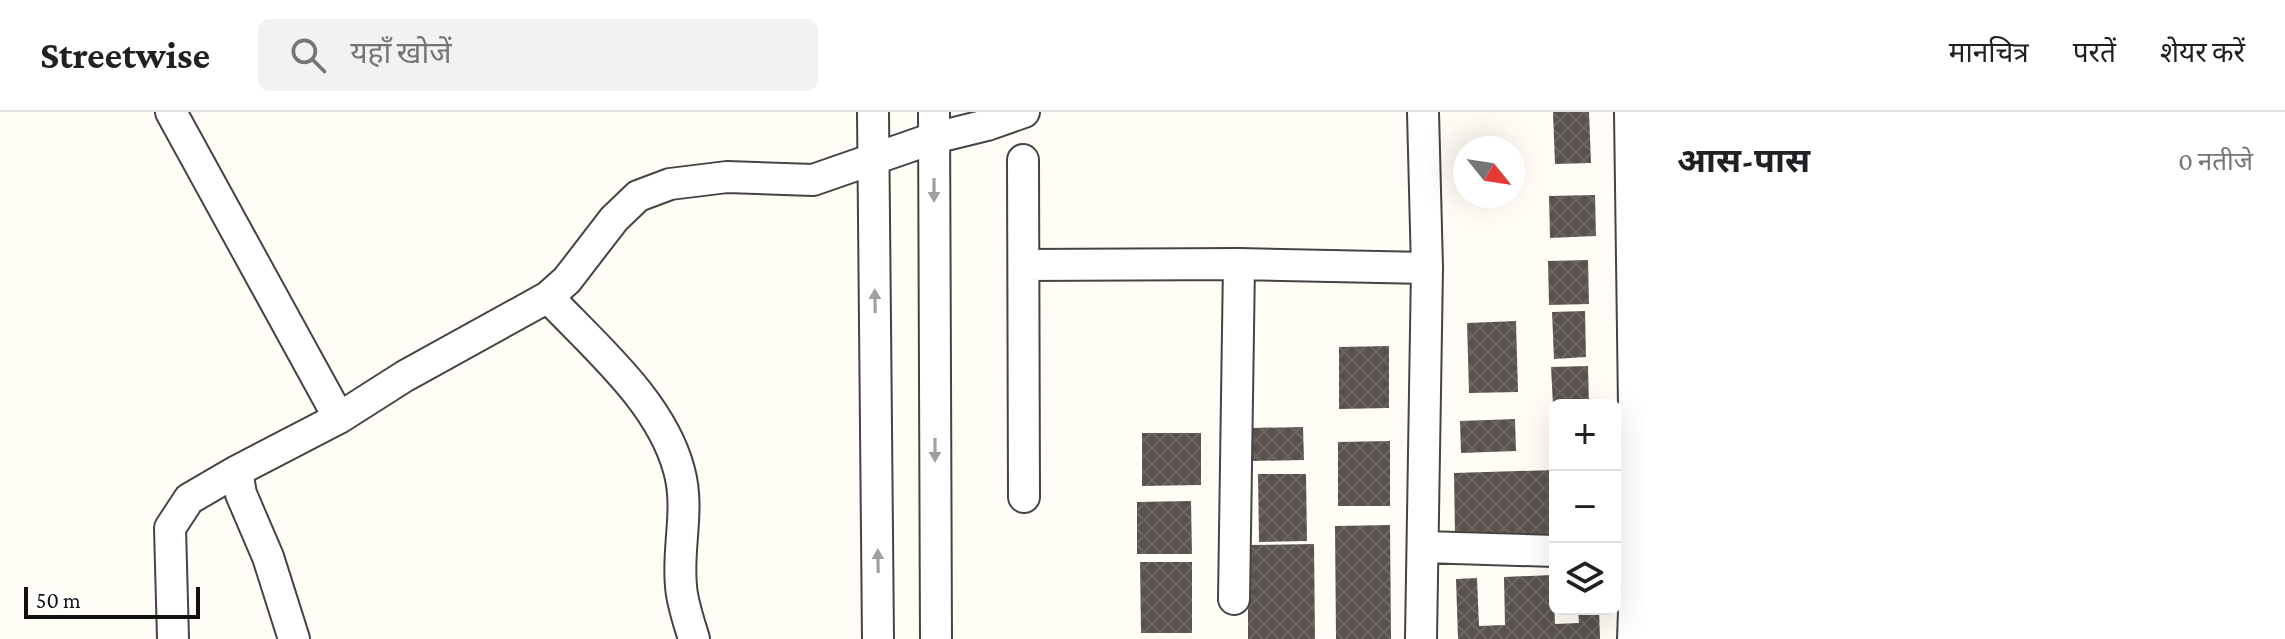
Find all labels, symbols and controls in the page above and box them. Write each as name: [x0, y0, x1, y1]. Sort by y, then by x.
search box: [258, 19, 818, 91]
icon: search: [286, 33, 330, 77]
text: Streetwise: [40, 34, 210, 76]
text: यहाँ खोजें: [350, 36, 451, 69]
text: मानचित्र: [1949, 37, 2029, 68]
text: परतें: [2073, 37, 2116, 68]
text: शेयर करें: [2160, 37, 2245, 68]
north arrow: [1453, 136, 1525, 208]
text: आस-पास: [1677, 142, 1810, 179]
text: 0 नतीजे: [2178, 147, 2253, 176]
one-way arrow: [928, 178, 940, 203]
one-way arrow: [869, 288, 881, 313]
map controls: [1549, 399, 1621, 615]
button: +: [1549, 399, 1621, 471]
one-way arrow: [929, 438, 941, 463]
button: −: [1549, 471, 1621, 543]
button: layers: [1549, 543, 1621, 615]
one-way arrow: [872, 548, 884, 573]
scale bar: [24, 583, 200, 619]
text: 50 m: [36, 588, 81, 613]

